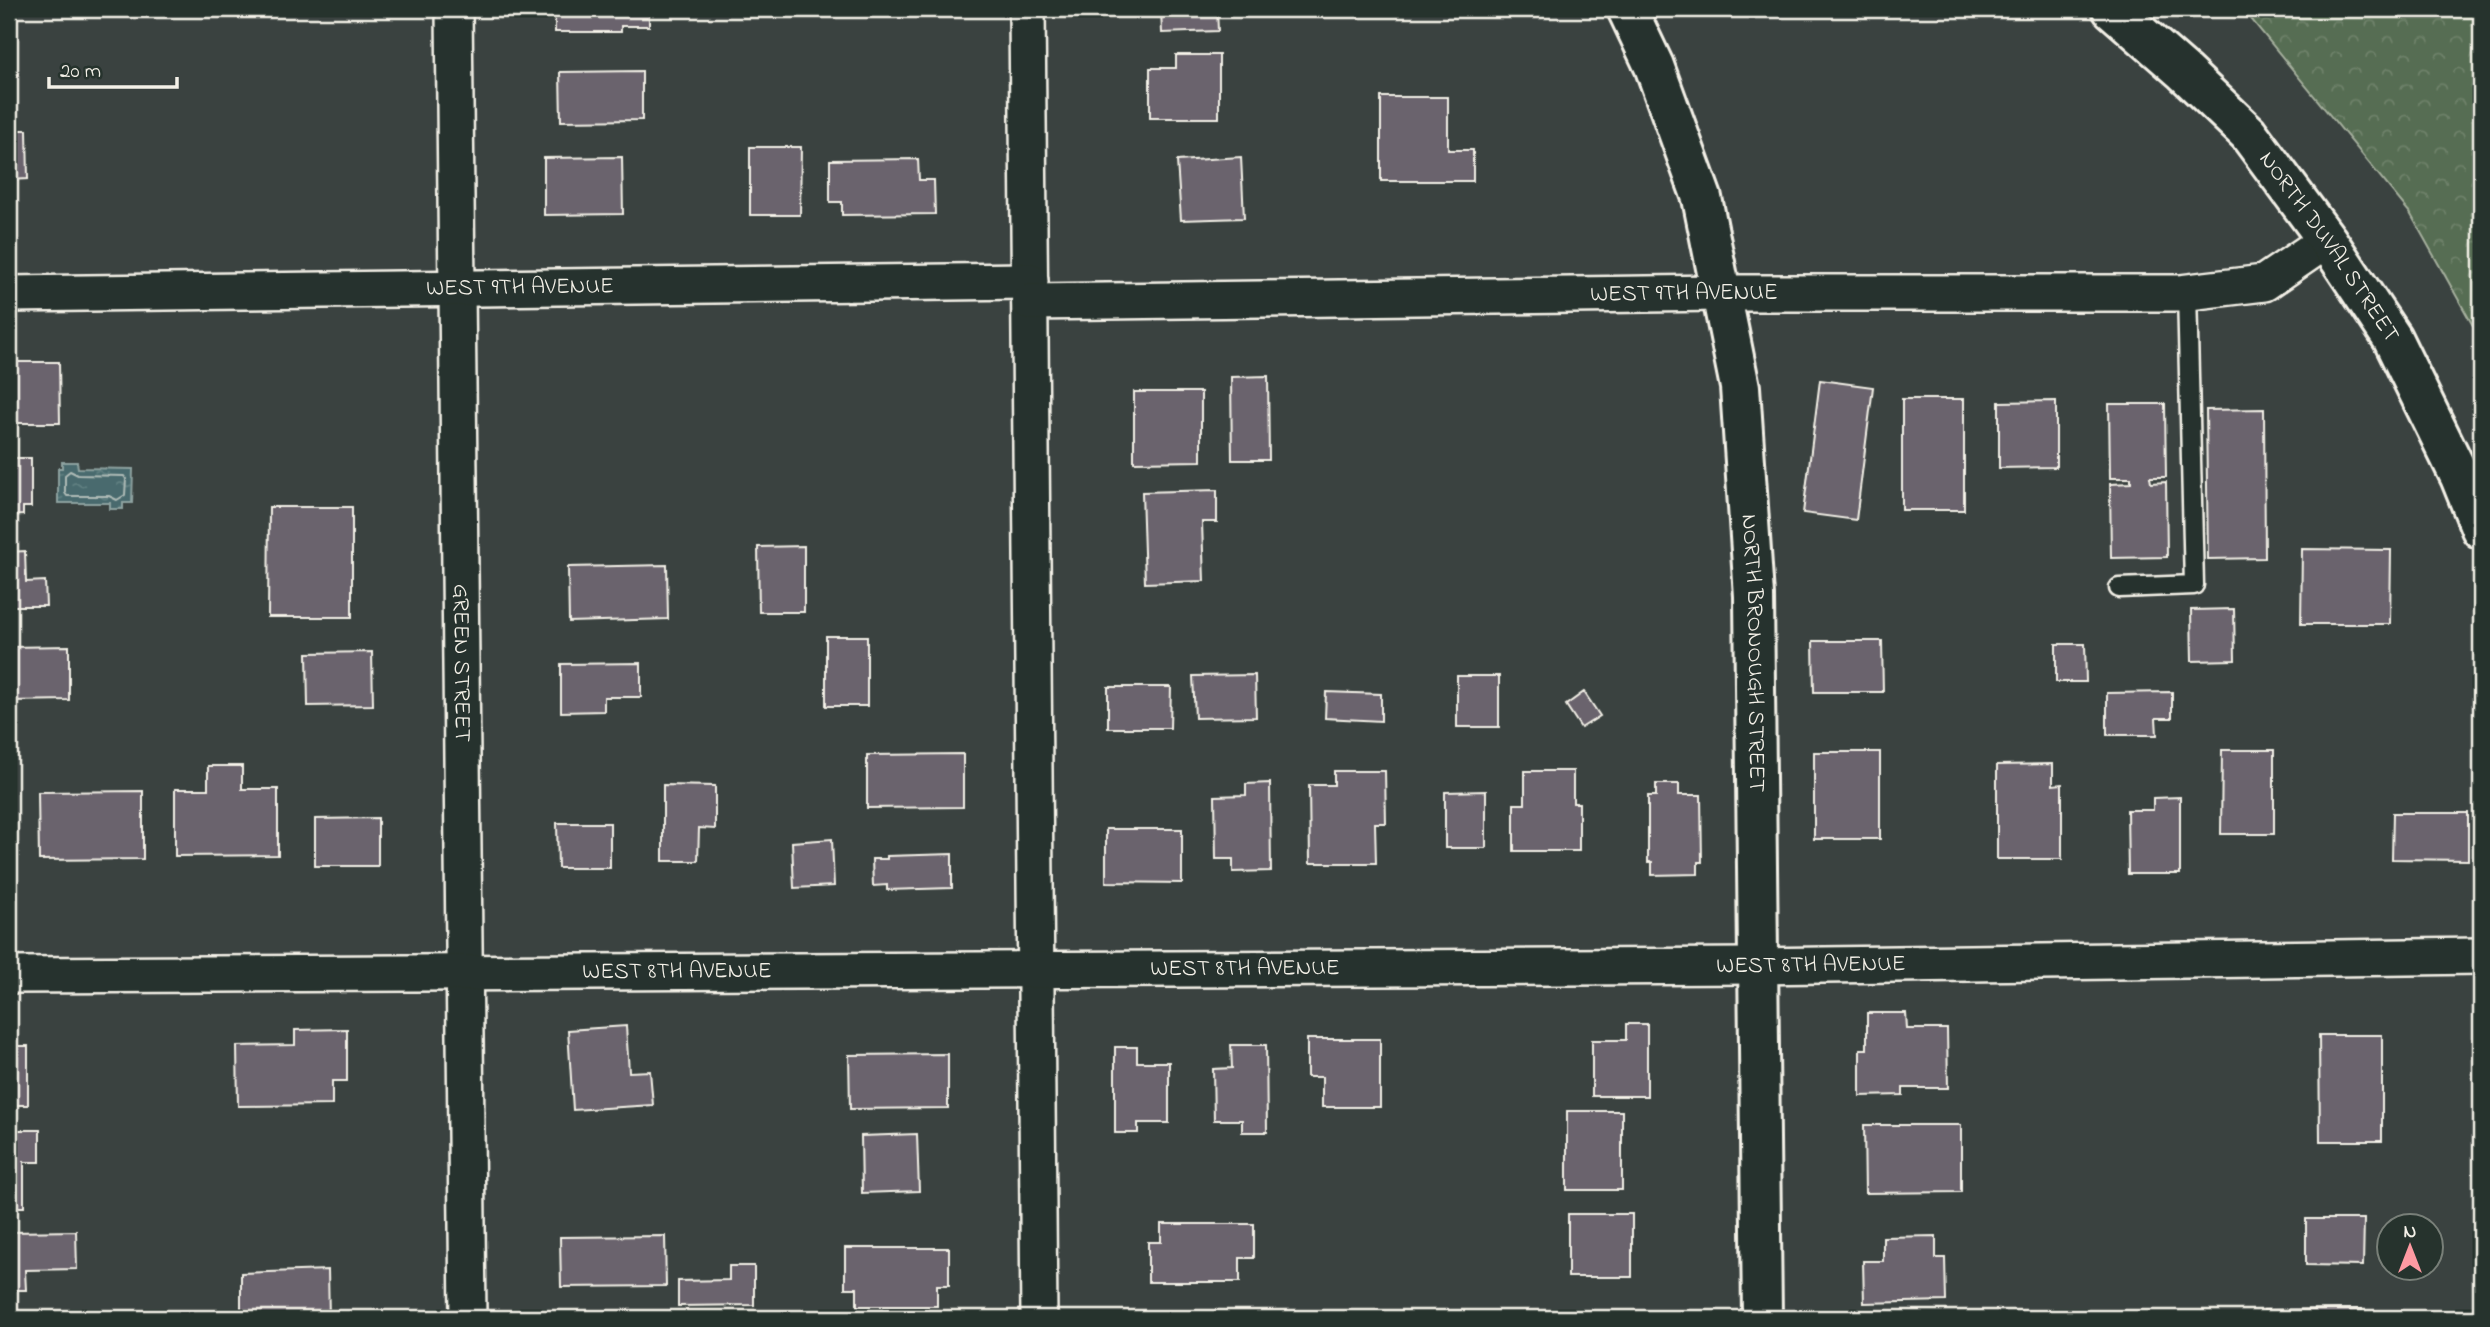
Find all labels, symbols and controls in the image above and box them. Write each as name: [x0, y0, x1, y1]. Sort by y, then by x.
scale bar: [49, 46, 177, 90]
text: 20 m: [60, 57, 101, 87]
street label: NORTH DUVAL STREET: [2250, 145, 2407, 349]
street label: WEST 9TH AVENUE: [426, 270, 614, 305]
street label: WEST 9TH AVENUE: [1590, 277, 1778, 311]
street label: NORTH BRONOUGH STREET: [1732, 513, 1773, 793]
street label: GREEN STREET: [444, 584, 478, 742]
street label: WEST 8TH AVENUE: [1716, 947, 1906, 983]
street label: WEST 8TH AVENUE: [1150, 952, 1340, 986]
street label: WEST 8TH AVENUE: [582, 955, 772, 989]
north arrow: [2374, 1212, 2444, 1282]
text: N: [2404, 1219, 2417, 1246]

